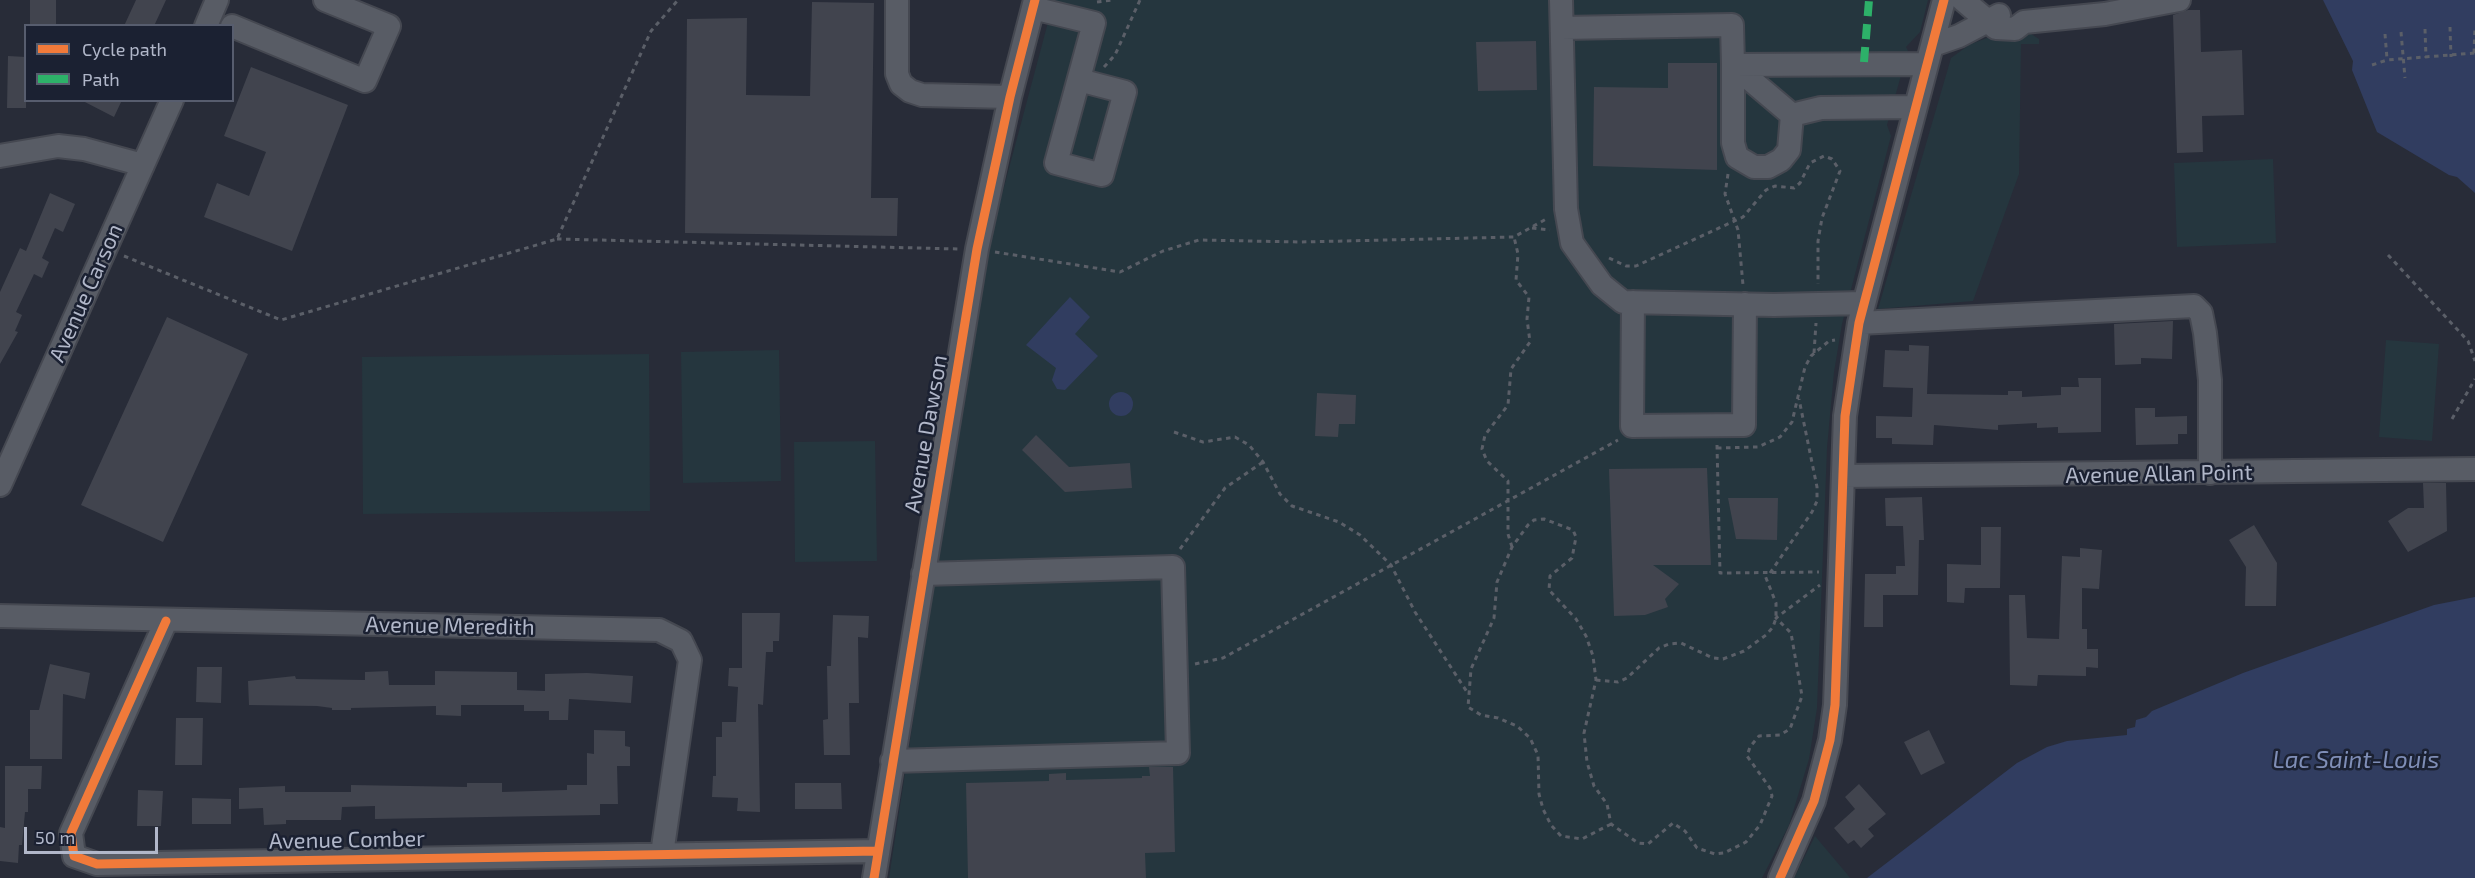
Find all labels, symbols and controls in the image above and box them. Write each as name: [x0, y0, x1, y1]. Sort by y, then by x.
legend: [24, 24, 234, 102]
text: Cycle path: [82, 38, 167, 60]
text: Path: [82, 68, 120, 90]
street label: Avenue Carson: [44, 220, 128, 366]
street label: Avenue Dawson: [899, 353, 953, 515]
street label: Avenue Allan Point: [2065, 459, 2253, 489]
street label: Avenue Meredith: [365, 611, 535, 641]
water label: Lac Saint-Louis: [2273, 746, 2439, 774]
scale bar: [27, 815, 160, 853]
street label: Avenue Comber: [269, 825, 425, 855]
text: 50 m: [35, 826, 75, 848]

